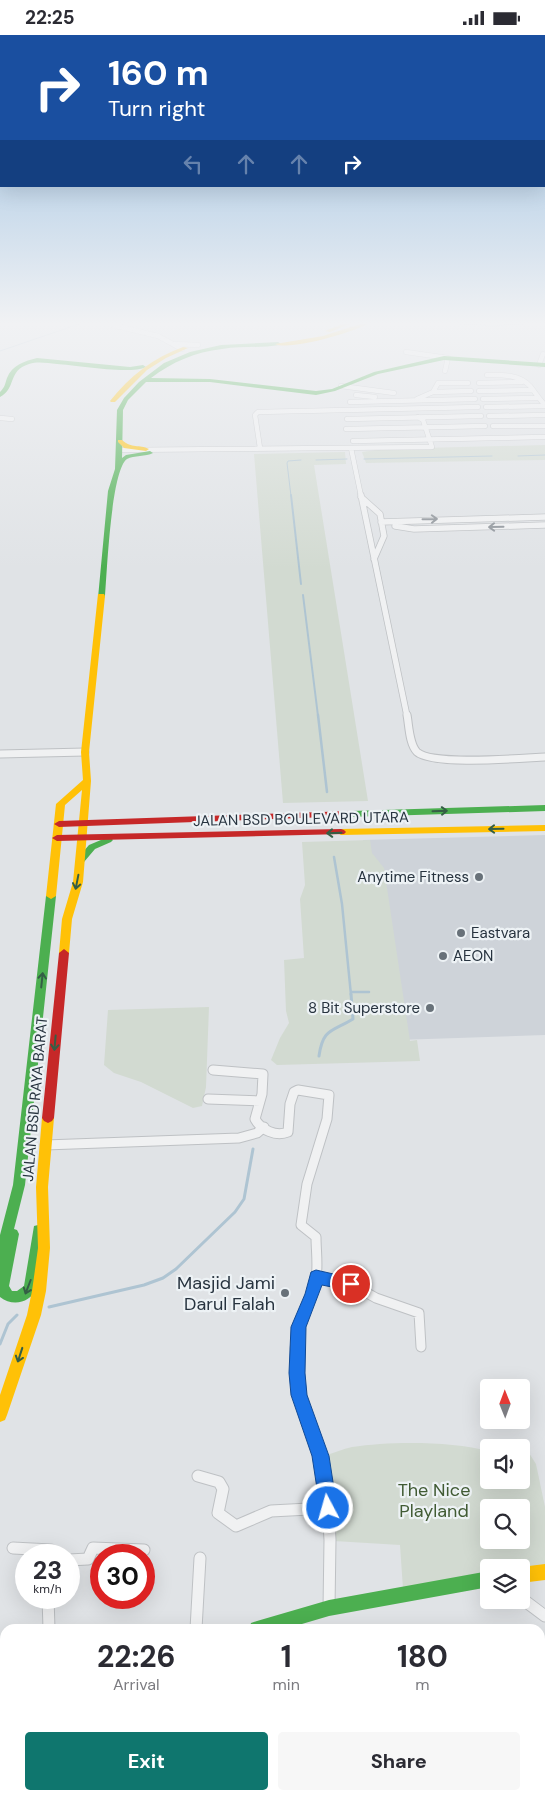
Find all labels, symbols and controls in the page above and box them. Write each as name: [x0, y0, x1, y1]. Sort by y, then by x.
text: 22:25: [25, 5, 75, 30]
text: 160 m: [108, 50, 209, 96]
icon: right: [25, 55, 90, 120]
text: Turn right: [108, 94, 205, 123]
icon: left: [179, 150, 207, 178]
icon: ahead: [232, 150, 260, 178]
icon: ahead: [285, 150, 313, 178]
icon: right: [338, 150, 366, 178]
one-way arrow: [422, 515, 438, 524]
one-way arrow: [489, 522, 505, 531]
street label: JALAN BSD BOULEVARD UTARA: [193, 807, 409, 831]
one-way arrow: [432, 807, 448, 816]
one-way arrow: [489, 824, 505, 834]
one-way arrow: [326, 828, 342, 838]
place label: Anytime Fitness: [357, 867, 469, 887]
marker: Anytime Fitness: [473, 871, 485, 883]
one-way arrow: [72, 874, 81, 890]
place label: Eastvara: [471, 923, 530, 943]
marker: Eastvara: [455, 927, 467, 939]
place label: AEON: [453, 946, 493, 966]
marker: AEON: [437, 950, 449, 962]
one-way arrow: [37, 972, 47, 988]
place label: 8 Bit Superstore: [308, 998, 420, 1018]
marker: 8 Bit Superstore: [424, 1002, 436, 1014]
street label: JALAN BSD RAYA BARAT: [18, 1016, 52, 1182]
one-way arrow: [50, 1034, 60, 1050]
pin: [330, 1263, 372, 1305]
icon: arrive: [337, 1270, 365, 1298]
place label: Masjid Jami Darul Falah: [177, 1271, 275, 1316]
one-way arrow: [23, 1279, 32, 1294]
marker: Masjid Jami Darul Falah: [279, 1287, 291, 1299]
one-way arrow: [15, 1347, 25, 1363]
north arrow: [480, 1379, 530, 1429]
map controls: [480, 1379, 530, 1609]
button: sound: [480, 1439, 530, 1489]
park label: The Nice Playland: [398, 1478, 470, 1523]
position arrow: [301, 1481, 353, 1533]
button: search: [480, 1499, 530, 1549]
speed limit sign: 30: [90, 1544, 155, 1609]
text: 23: [33, 1554, 62, 1587]
button: layers: [480, 1559, 530, 1609]
text: km/h: [33, 1581, 62, 1597]
text: 22:26: [97, 1637, 176, 1676]
text: 1: [281, 1637, 292, 1676]
text: 180: [397, 1637, 448, 1676]
text: Arrival: [113, 1674, 160, 1695]
text: min: [273, 1674, 300, 1695]
text: m: [415, 1674, 430, 1695]
button: Exit: [25, 1732, 268, 1790]
button: Share: [278, 1732, 520, 1790]

